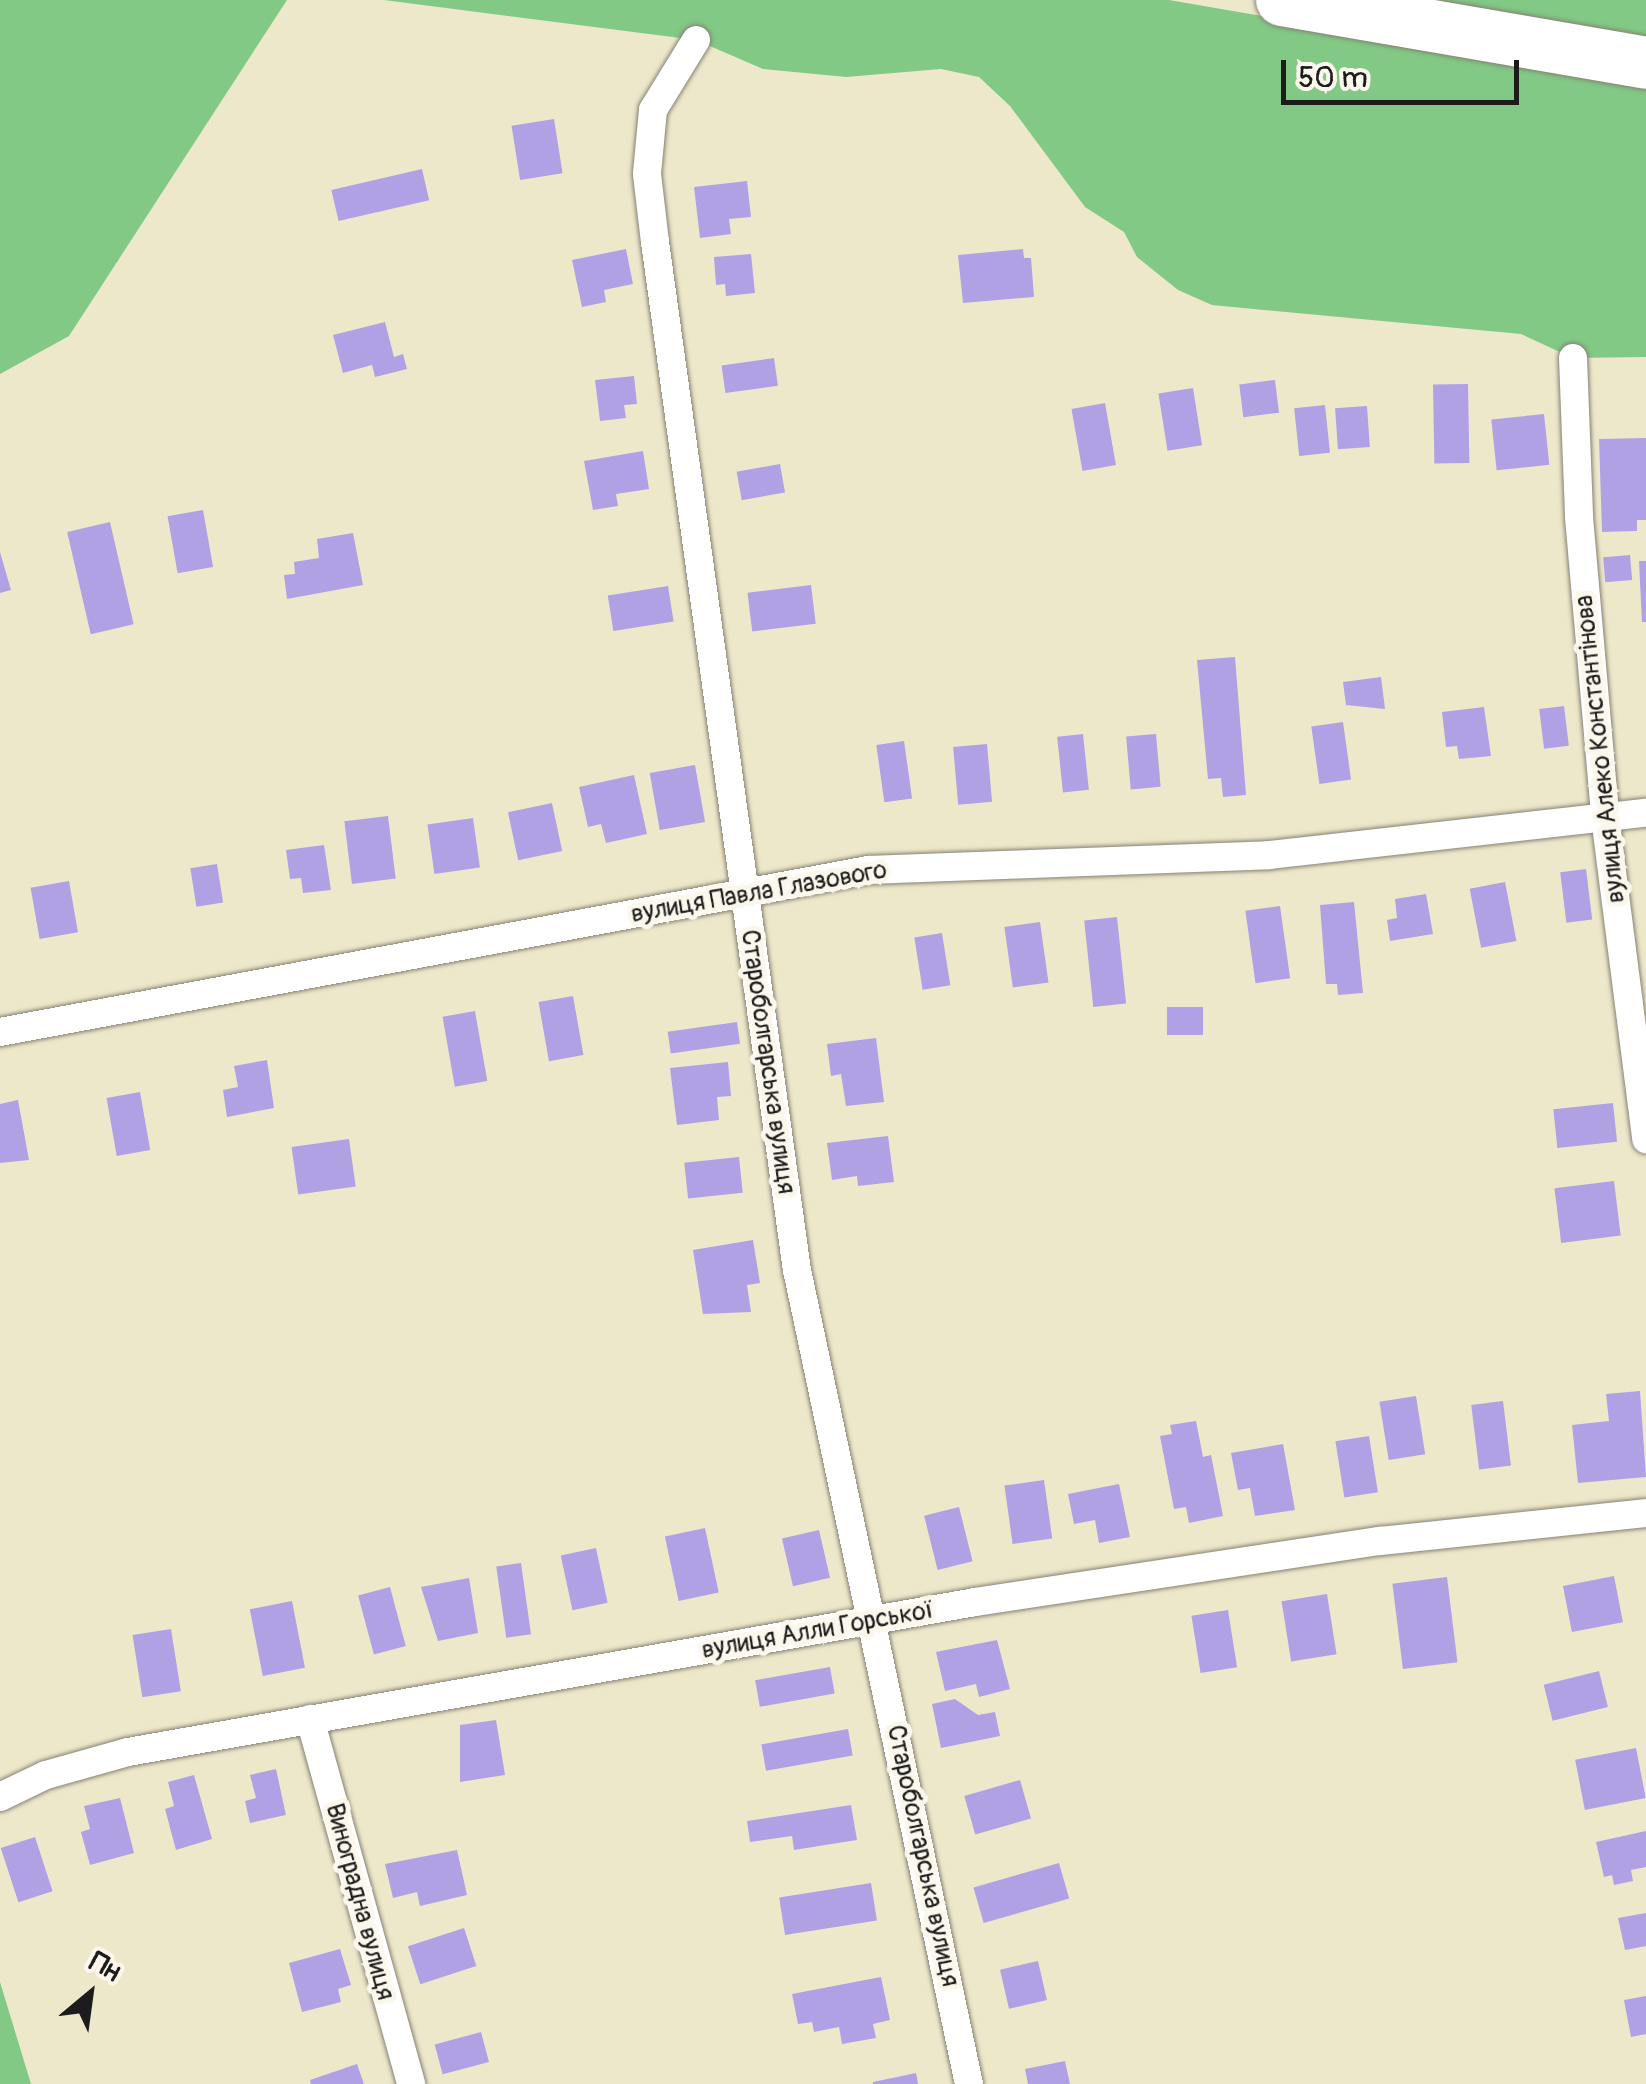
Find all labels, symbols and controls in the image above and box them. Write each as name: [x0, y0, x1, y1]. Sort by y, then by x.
scale bar: [1286, 40, 1524, 102]
text: 50 m: [1298, 59, 1368, 96]
street label: вулиця Алеко Константінова: [1570, 594, 1632, 904]
street label: вулиця Павла Глазового: [629, 856, 889, 930]
street label: Староболгарська вулиця: [734, 928, 800, 1196]
street label: вулиця Алли Горської: [699, 1596, 937, 1666]
street label: Староболгарська вулиця: [880, 1723, 964, 1989]
street label: Виноградна вулиця: [318, 1800, 400, 2004]
north arrow: [40, 1944, 140, 2044]
text: Пн: [83, 1945, 127, 1990]

